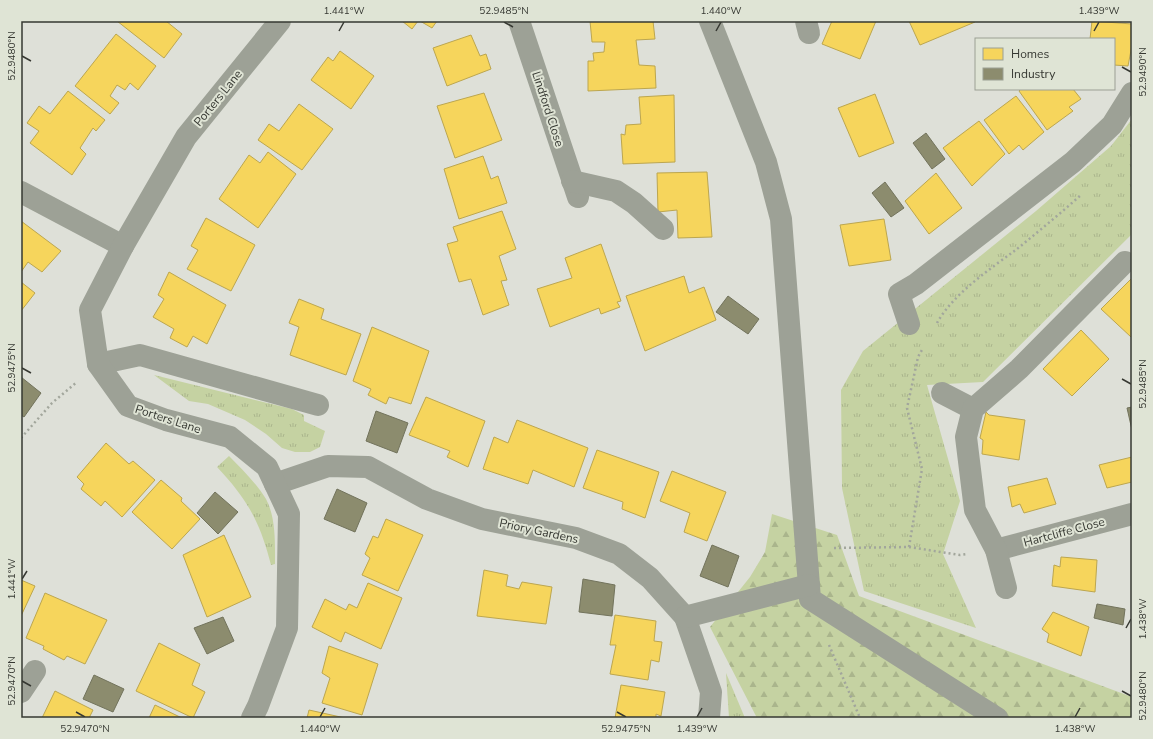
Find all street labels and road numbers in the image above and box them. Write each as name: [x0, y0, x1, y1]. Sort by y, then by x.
street label: Porters Lane: [190, 66, 246, 130]
street label: Lindford Close: [528, 69, 568, 149]
street label: Porters Lane: [133, 401, 203, 437]
street label: Hartcliffe Close: [1022, 513, 1106, 551]
street label: Priory Gardens: [498, 515, 580, 547]

